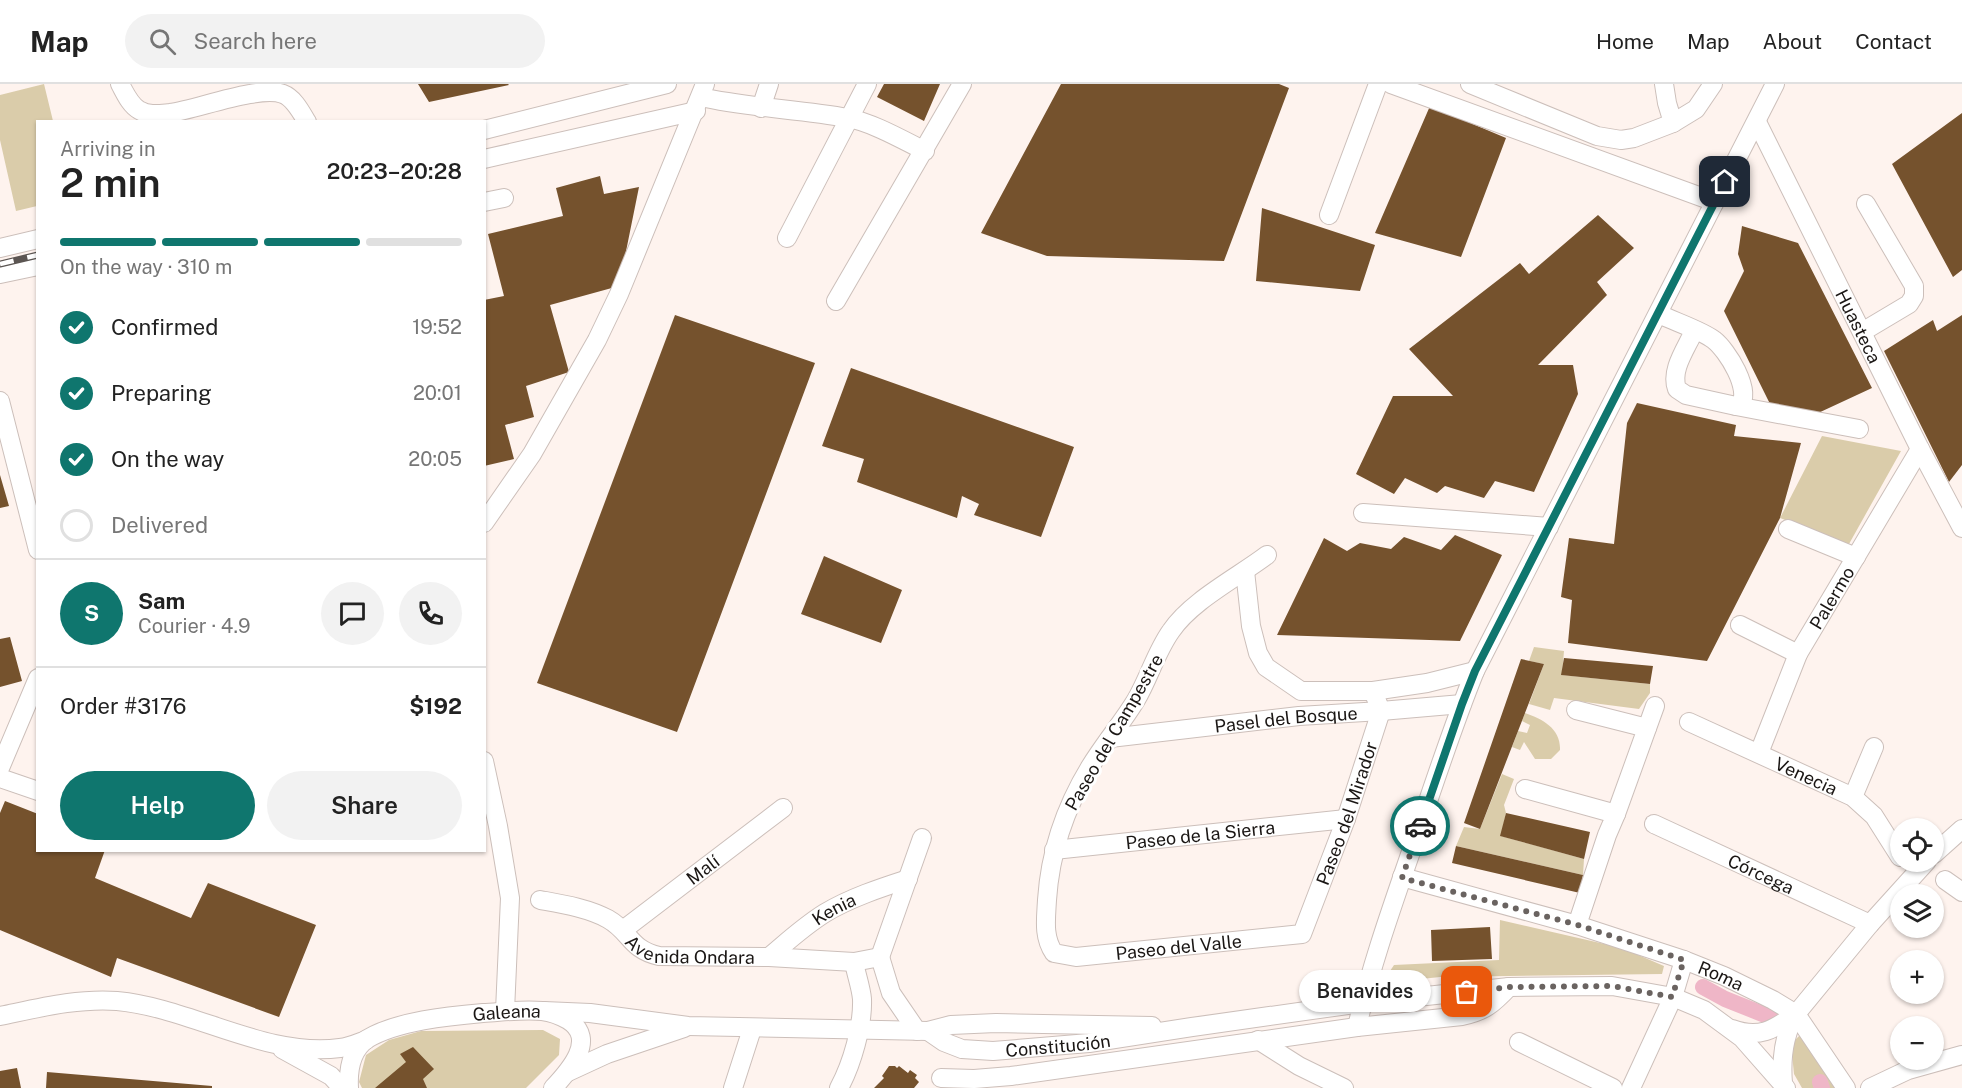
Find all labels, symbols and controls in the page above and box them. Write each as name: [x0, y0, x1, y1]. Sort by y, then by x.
search box: [125, 14, 545, 68]
text: Map: [30, 25, 89, 58]
icon: search: [146, 25, 179, 58]
text: Search here: [194, 28, 317, 54]
text: Home: [1596, 29, 1654, 54]
text: Map: [1687, 29, 1730, 54]
text: About: [1763, 29, 1822, 54]
text: Contact: [1855, 29, 1932, 54]
text: Arriving in: [60, 137, 155, 161]
pin: [1699, 156, 1750, 207]
text: 20:23–20:28: [327, 158, 462, 184]
text: 2 min: [60, 160, 161, 206]
icon: home: [1708, 165, 1741, 198]
text: On the way · 310 m: [60, 255, 232, 279]
street label: Huasteca: [1832, 286, 1886, 366]
icon: check: [60, 311, 93, 344]
text: Confirmed: [111, 314, 218, 340]
text: 19:52: [412, 315, 462, 339]
icon: check: [60, 377, 93, 410]
text: Preparing: [111, 380, 212, 406]
text: 20:01: [413, 381, 462, 405]
icon: check: [60, 443, 93, 476]
text: On the way: [111, 446, 224, 472]
text: 20:05: [408, 447, 462, 471]
text: Delivered: [111, 512, 208, 538]
street label: Palermo: [1805, 562, 1858, 633]
button: chat: [321, 582, 384, 645]
button: phone: [399, 582, 462, 645]
text: Sam: [138, 588, 185, 614]
text: S: [84, 600, 99, 626]
text: Courier · 4.9: [138, 614, 250, 638]
street label: Paseo del Campestre: [1061, 650, 1167, 814]
text: Order #3176: [60, 693, 187, 719]
text: $192: [409, 693, 462, 719]
street label: Pasel del Bosque: [1213, 702, 1358, 736]
street label: Paseo del Mirador: [1311, 739, 1381, 888]
street label: Venecia: [1772, 752, 1841, 799]
button: Help: [60, 771, 255, 840]
button: Share: [267, 771, 462, 840]
courier: [1390, 796, 1450, 856]
icon: car: [1404, 810, 1437, 843]
street label: Paseo de la Sierra: [1124, 816, 1276, 853]
map controls: [1890, 818, 1944, 1070]
button: locate: [1890, 818, 1944, 872]
street label: Córcega: [1725, 849, 1797, 898]
street label: Malí: [682, 850, 724, 889]
button: layers: [1890, 884, 1944, 938]
street label: Kenia: [808, 889, 859, 929]
street label: Avenida Ondara: [621, 930, 755, 967]
street label: Paseo del Valle: [1114, 930, 1243, 963]
button: +: [1890, 950, 1944, 1004]
street label: Roma: [1695, 956, 1747, 995]
pin: [1441, 966, 1492, 1017]
callout: Benavides: [1299, 971, 1431, 1013]
icon: bag: [1450, 975, 1483, 1008]
text: Benavides: [1317, 979, 1413, 1003]
street label: Galeana: [472, 1000, 541, 1024]
button: −: [1890, 1016, 1944, 1070]
street label: Constitución: [1005, 1029, 1112, 1060]

